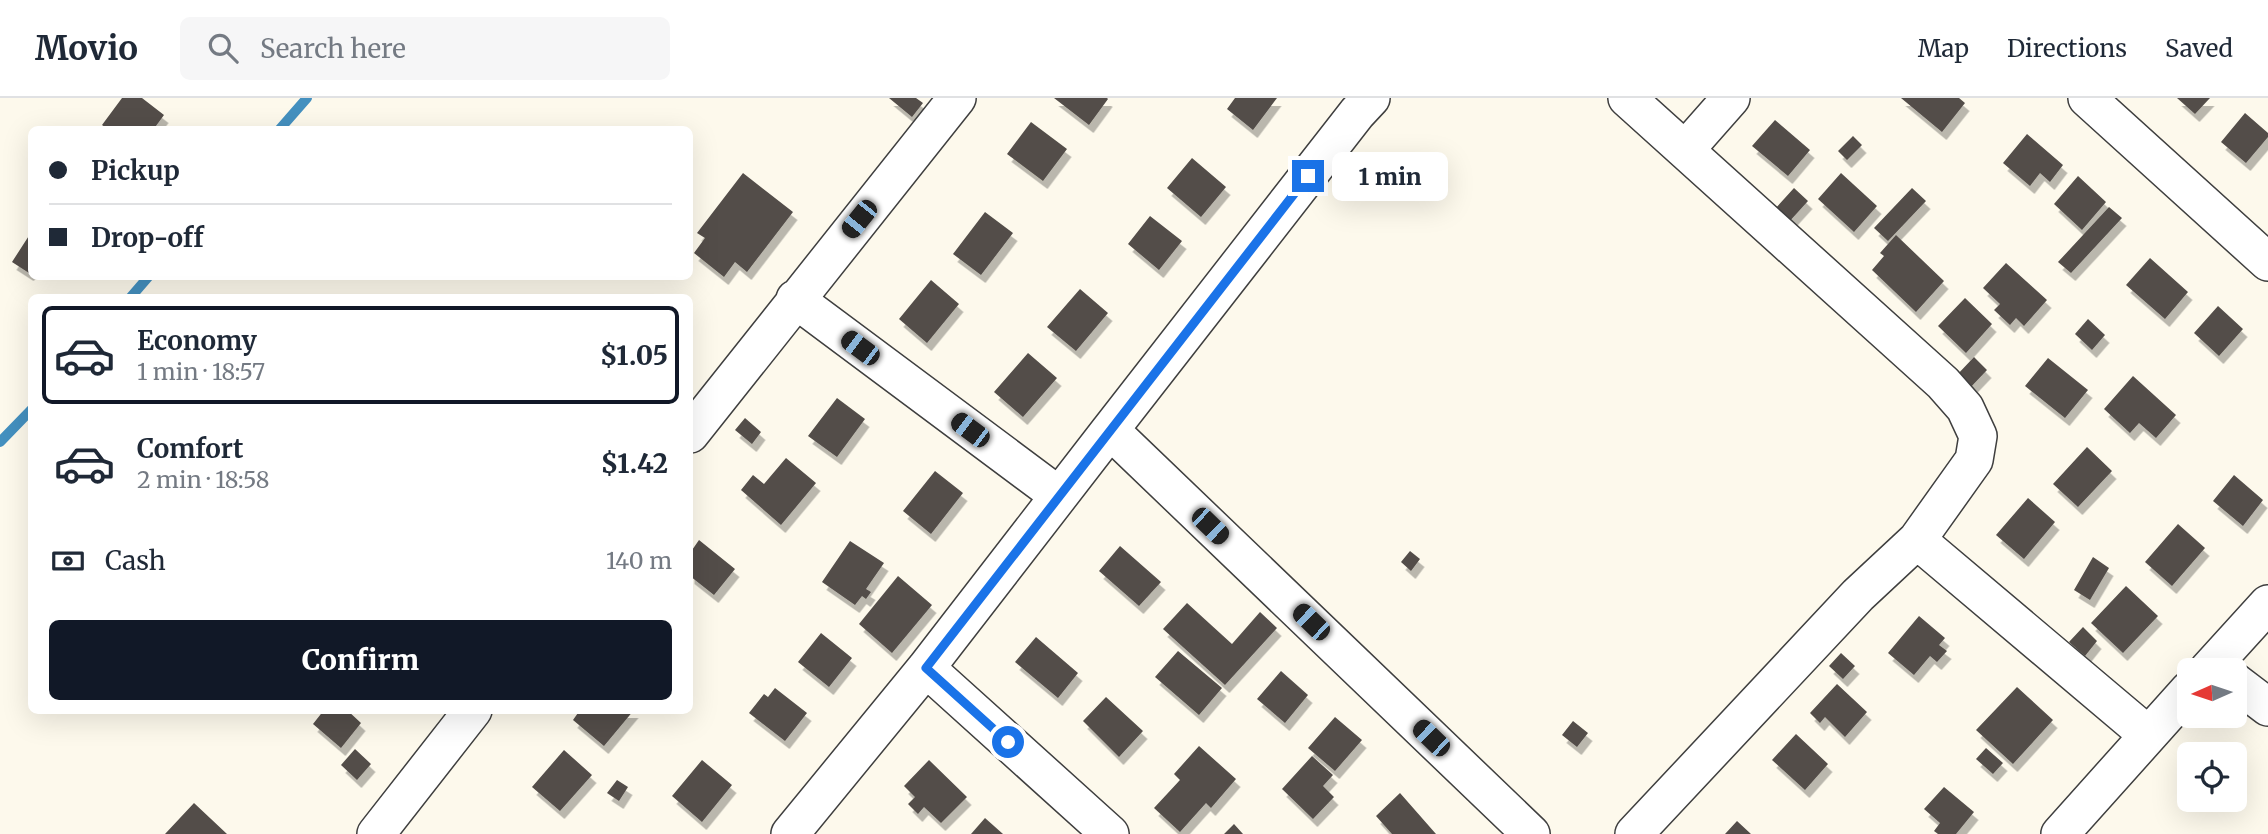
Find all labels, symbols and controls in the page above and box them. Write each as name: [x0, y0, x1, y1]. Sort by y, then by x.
search box: [180, 17, 670, 80]
text: Movio: [35, 28, 138, 69]
icon: search: [204, 29, 242, 67]
text: Search here: [260, 32, 406, 65]
text: Map: [1918, 33, 1969, 64]
text: Directions: [2007, 33, 2127, 64]
text: Saved: [2165, 33, 2233, 64]
callout: 1 min: [1332, 152, 1448, 200]
text: Pickup: [91, 154, 180, 187]
route end: [1292, 160, 1324, 192]
text: 1 min: [1358, 162, 1422, 191]
car: [838, 196, 881, 242]
text: Drop-off: [91, 221, 204, 254]
icon: car: [53, 324, 116, 387]
text: Economy: [137, 324, 257, 357]
car: [837, 327, 884, 369]
text: $1.05: [600, 339, 668, 372]
text: 1 min · 18:57: [137, 357, 265, 386]
car: [947, 409, 994, 451]
icon: car: [53, 432, 116, 495]
text: Comfort: [137, 432, 243, 465]
text: $1.42: [601, 447, 668, 480]
text: 2 min · 18:58: [137, 465, 270, 494]
car: [1188, 504, 1233, 548]
icon: cash: [49, 542, 87, 580]
text: Cash: [105, 544, 166, 577]
text: 140 m: [606, 546, 672, 575]
car: [1289, 600, 1334, 644]
button: Confirm: [49, 620, 672, 700]
north arrow: [2177, 658, 2247, 728]
map controls: [2177, 658, 2247, 812]
car: [1409, 716, 1454, 760]
route start: [992, 726, 1024, 758]
button: locate: [2177, 742, 2247, 812]

